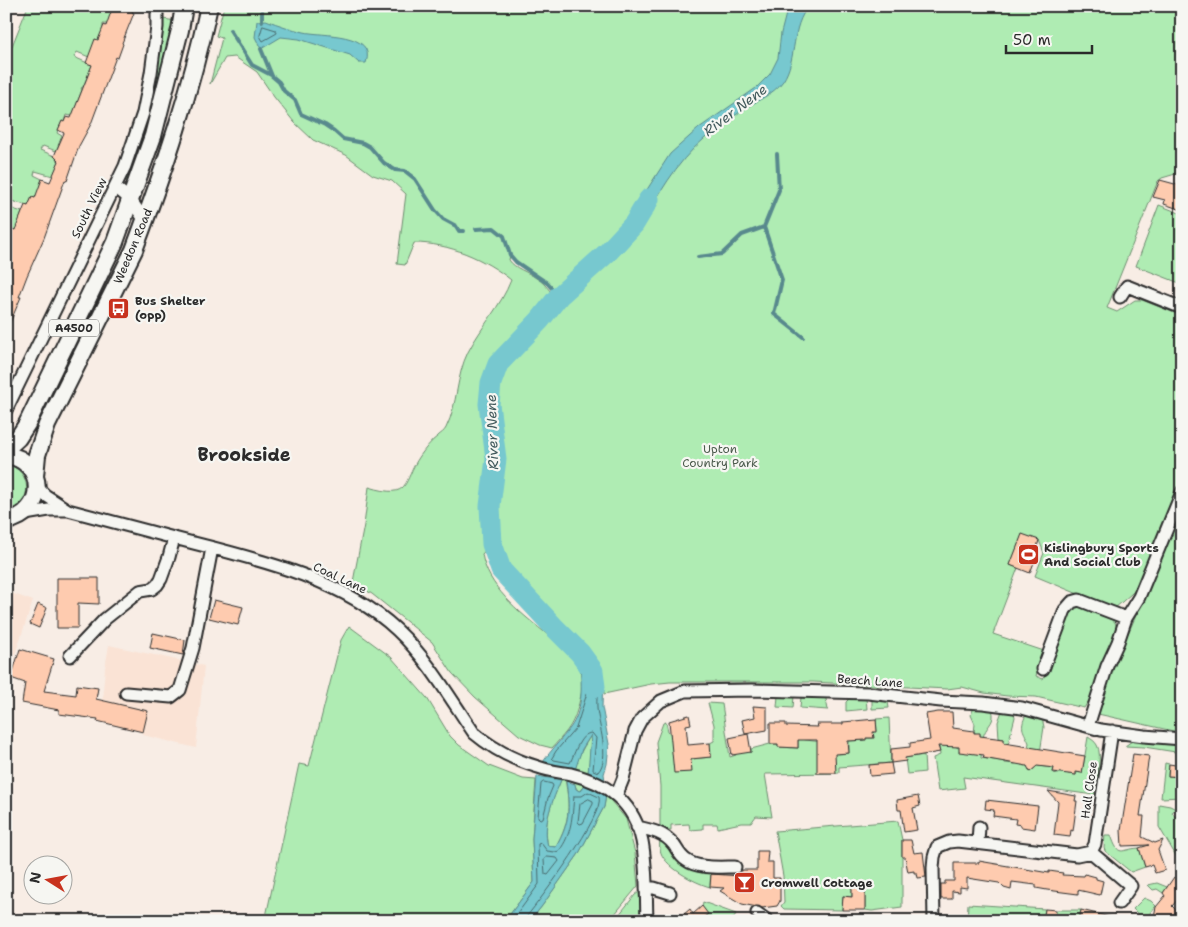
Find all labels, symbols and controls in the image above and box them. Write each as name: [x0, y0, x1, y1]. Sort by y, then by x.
scale bar: [1006, 22, 1092, 54]
text: 50 m: [1013, 30, 1051, 50]
water label: River Nene: [700, 80, 771, 140]
street label: South View: [67, 174, 111, 241]
street label: Weedon Road: [110, 205, 156, 286]
place label: Bus Shelter (opp): [135, 293, 206, 323]
bus stop icon: Bus Shelter (opp): [107, 296, 131, 320]
road number: A4500: [49, 319, 99, 336]
water label: River Nene: [482, 394, 502, 470]
park label: Upton Country Park: [682, 441, 758, 471]
district label: Brookside: [197, 443, 291, 467]
place label: Kislingbury Sports And Social Club: [1044, 540, 1159, 570]
sports icon: Kislingbury Sports And Social Club: [1016, 543, 1040, 567]
street label: Coal Lane: [311, 559, 370, 597]
street label: Beech Lane: [837, 671, 904, 691]
street label: Hall Close: [1077, 760, 1101, 820]
north arrow: [22, 854, 72, 904]
text: N: [25, 870, 45, 885]
bar icon: Cromwell Cottage: [733, 871, 757, 895]
place label: Cromwell Cottage: [761, 875, 873, 891]

